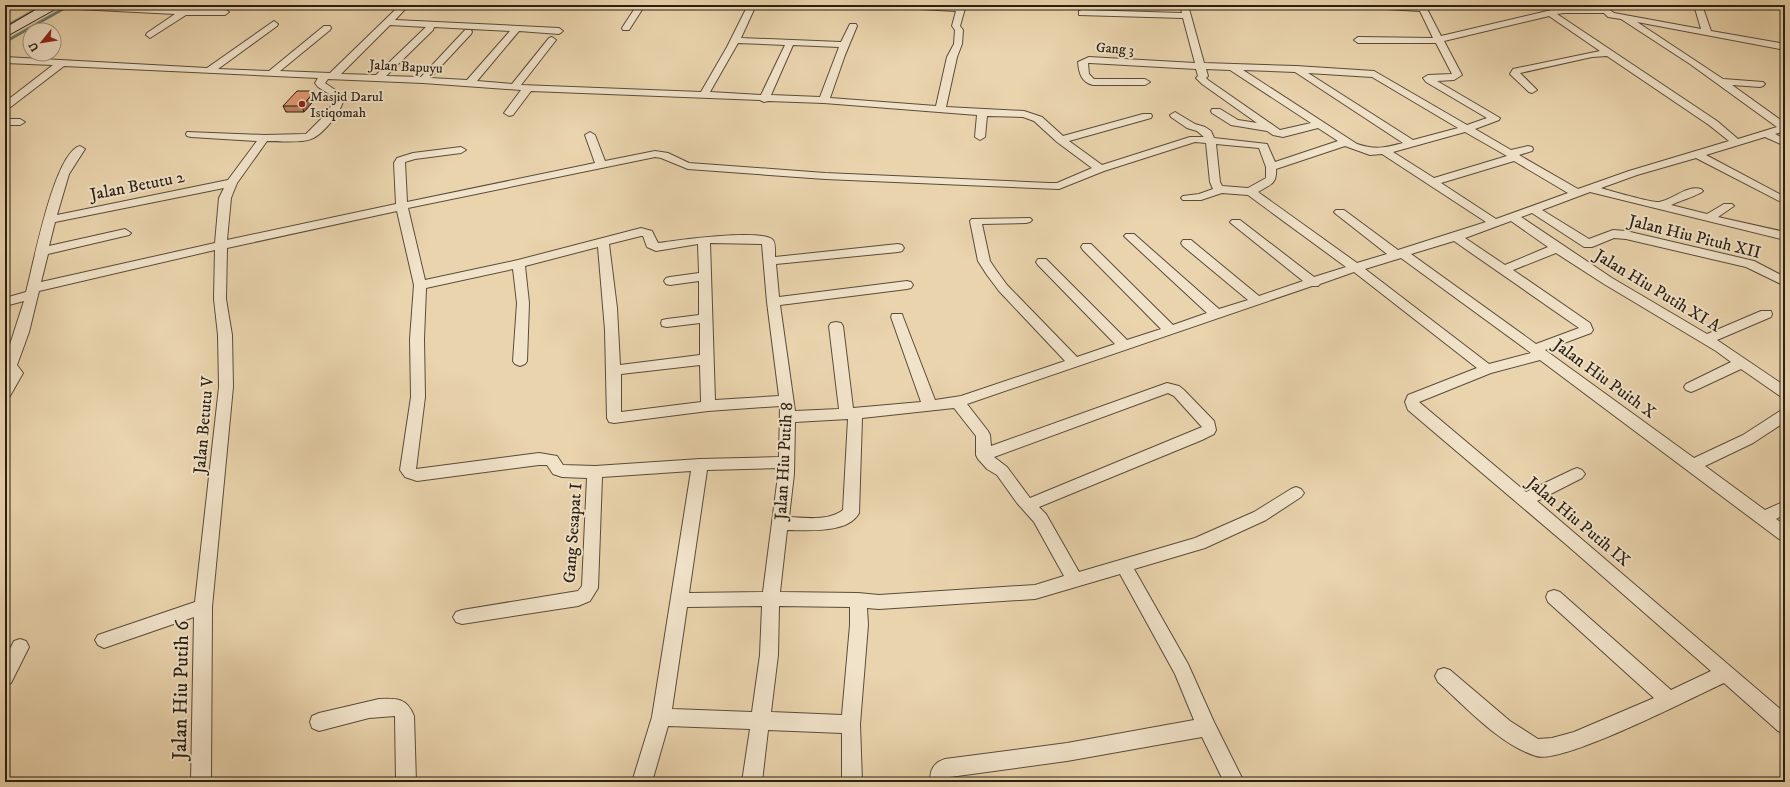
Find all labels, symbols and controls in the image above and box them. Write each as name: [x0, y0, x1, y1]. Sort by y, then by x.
north arrow: [22, 22, 62, 62]
text: U: [26, 39, 42, 54]
street label: Gang 3: [1095, 39, 1135, 59]
street label: Jalan Bapuyu: [367, 56, 443, 78]
place label: Masjid Darul Istiqomah: [310, 88, 384, 122]
marker: Masjid Darul Istiqomah: [297, 99, 307, 109]
street label: Jalan Betutu 2: [86, 166, 187, 206]
street label: Jalan Hiu Pituh XII: [1624, 209, 1763, 264]
street label: Jalan Hiu Putih XI A: [1589, 244, 1725, 337]
street label: Jalan Hiu Puith X: [1547, 333, 1661, 424]
street label: Jalan Betutu V: [189, 374, 219, 477]
street label: Jalan Hiu Putih 8: [770, 402, 798, 523]
street label: Jalan Hiu Putih IX: [1520, 471, 1635, 572]
street label: Gang Sesapat I: [559, 482, 587, 584]
street label: Jalan Hiu Putih 6: [168, 620, 195, 762]

